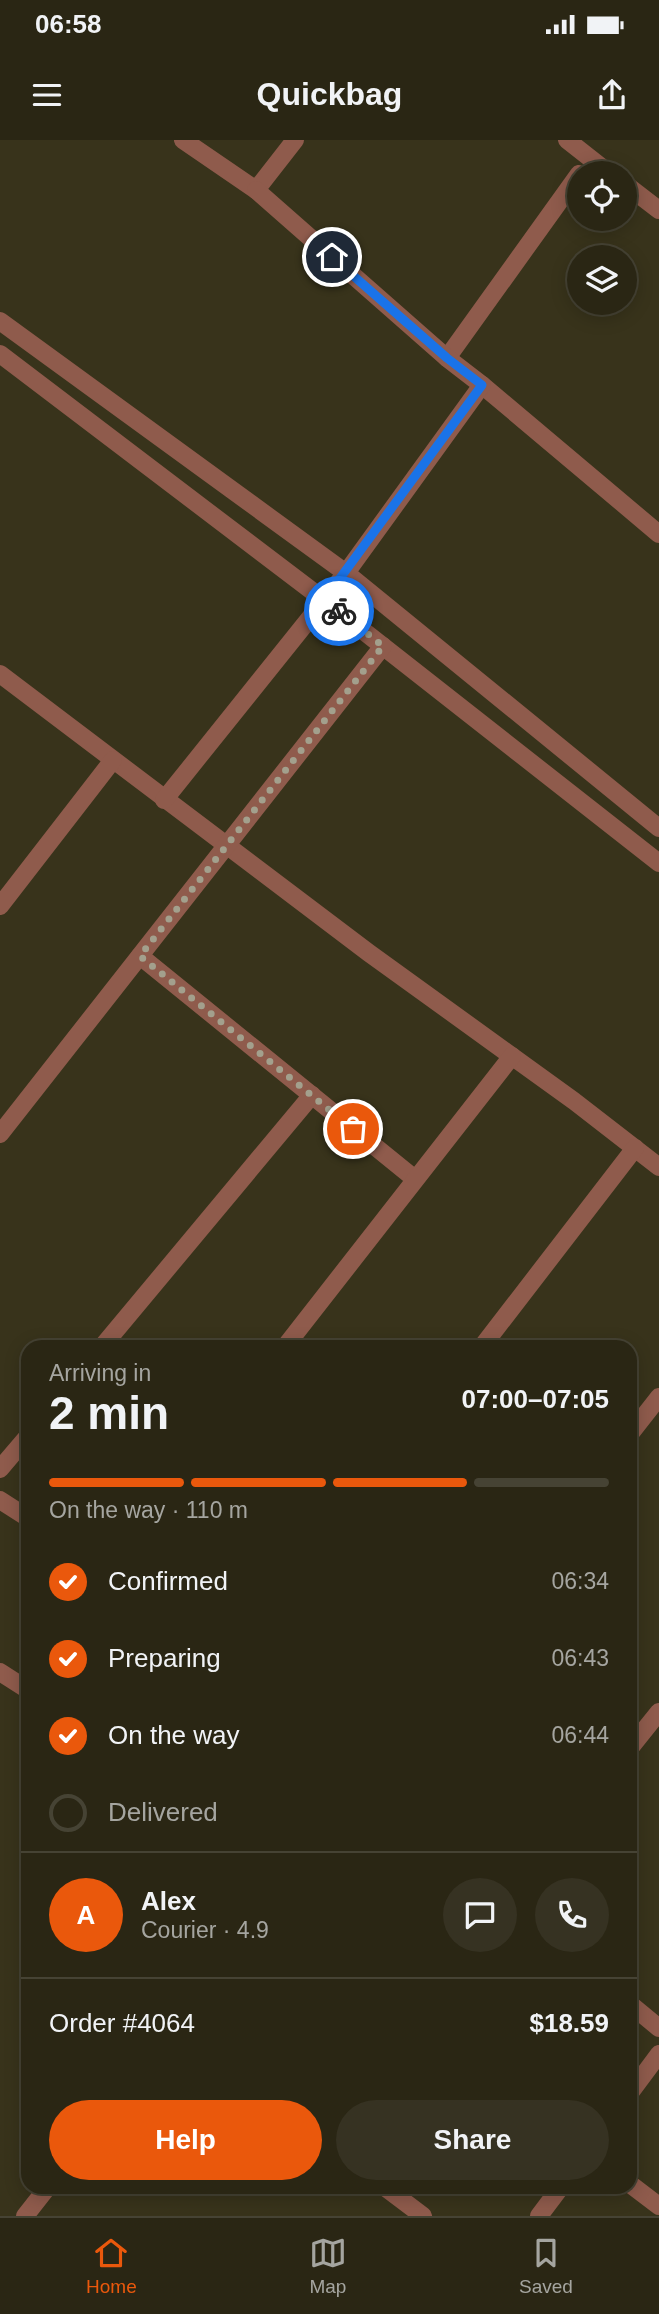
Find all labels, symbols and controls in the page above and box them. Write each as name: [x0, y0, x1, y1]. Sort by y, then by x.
text: 06:58: [35, 9, 102, 39]
icon: menu: [28, 76, 66, 114]
text: Quickbag: [257, 76, 402, 112]
icon: share: [593, 76, 631, 114]
map controls: [567, 161, 637, 315]
button: locate: [567, 161, 637, 231]
pin: [302, 227, 362, 287]
icon: home: [313, 238, 351, 276]
button: layers: [567, 245, 637, 315]
courier: [304, 576, 374, 646]
icon: bike: [320, 592, 358, 630]
pin: [323, 1099, 383, 1159]
icon: bag: [334, 1110, 372, 1148]
text: Arriving in: [49, 1360, 151, 1386]
text: 07:00–07:05: [462, 1384, 609, 1414]
text: 2 min: [49, 1387, 169, 1439]
text: On the way · 110 m: [49, 1497, 248, 1523]
icon: check: [49, 1563, 87, 1601]
text: Confirmed: [108, 1566, 228, 1596]
text: 06:34: [551, 1568, 609, 1594]
icon: check: [49, 1640, 87, 1678]
text: Preparing: [108, 1643, 221, 1673]
text: 06:43: [551, 1645, 609, 1671]
icon: check: [49, 1717, 87, 1755]
text: On the way: [108, 1720, 240, 1750]
text: 06:44: [551, 1722, 609, 1748]
text: Delivered: [108, 1797, 218, 1827]
button: chat: [443, 1878, 517, 1952]
button: phone: [535, 1878, 609, 1952]
text: Alex: [141, 1886, 196, 1916]
text: A: [77, 1900, 95, 1930]
text: Courier · 4.9: [141, 1917, 269, 1943]
text: Order #4064: [49, 2008, 195, 2038]
text: $18.59: [529, 2008, 609, 2038]
button: Help: [49, 2100, 322, 2180]
button: Share: [336, 2100, 609, 2180]
tab: Home: [86, 2234, 137, 2298]
tab: Map: [309, 2234, 347, 2298]
tab: Saved: [519, 2234, 573, 2298]

